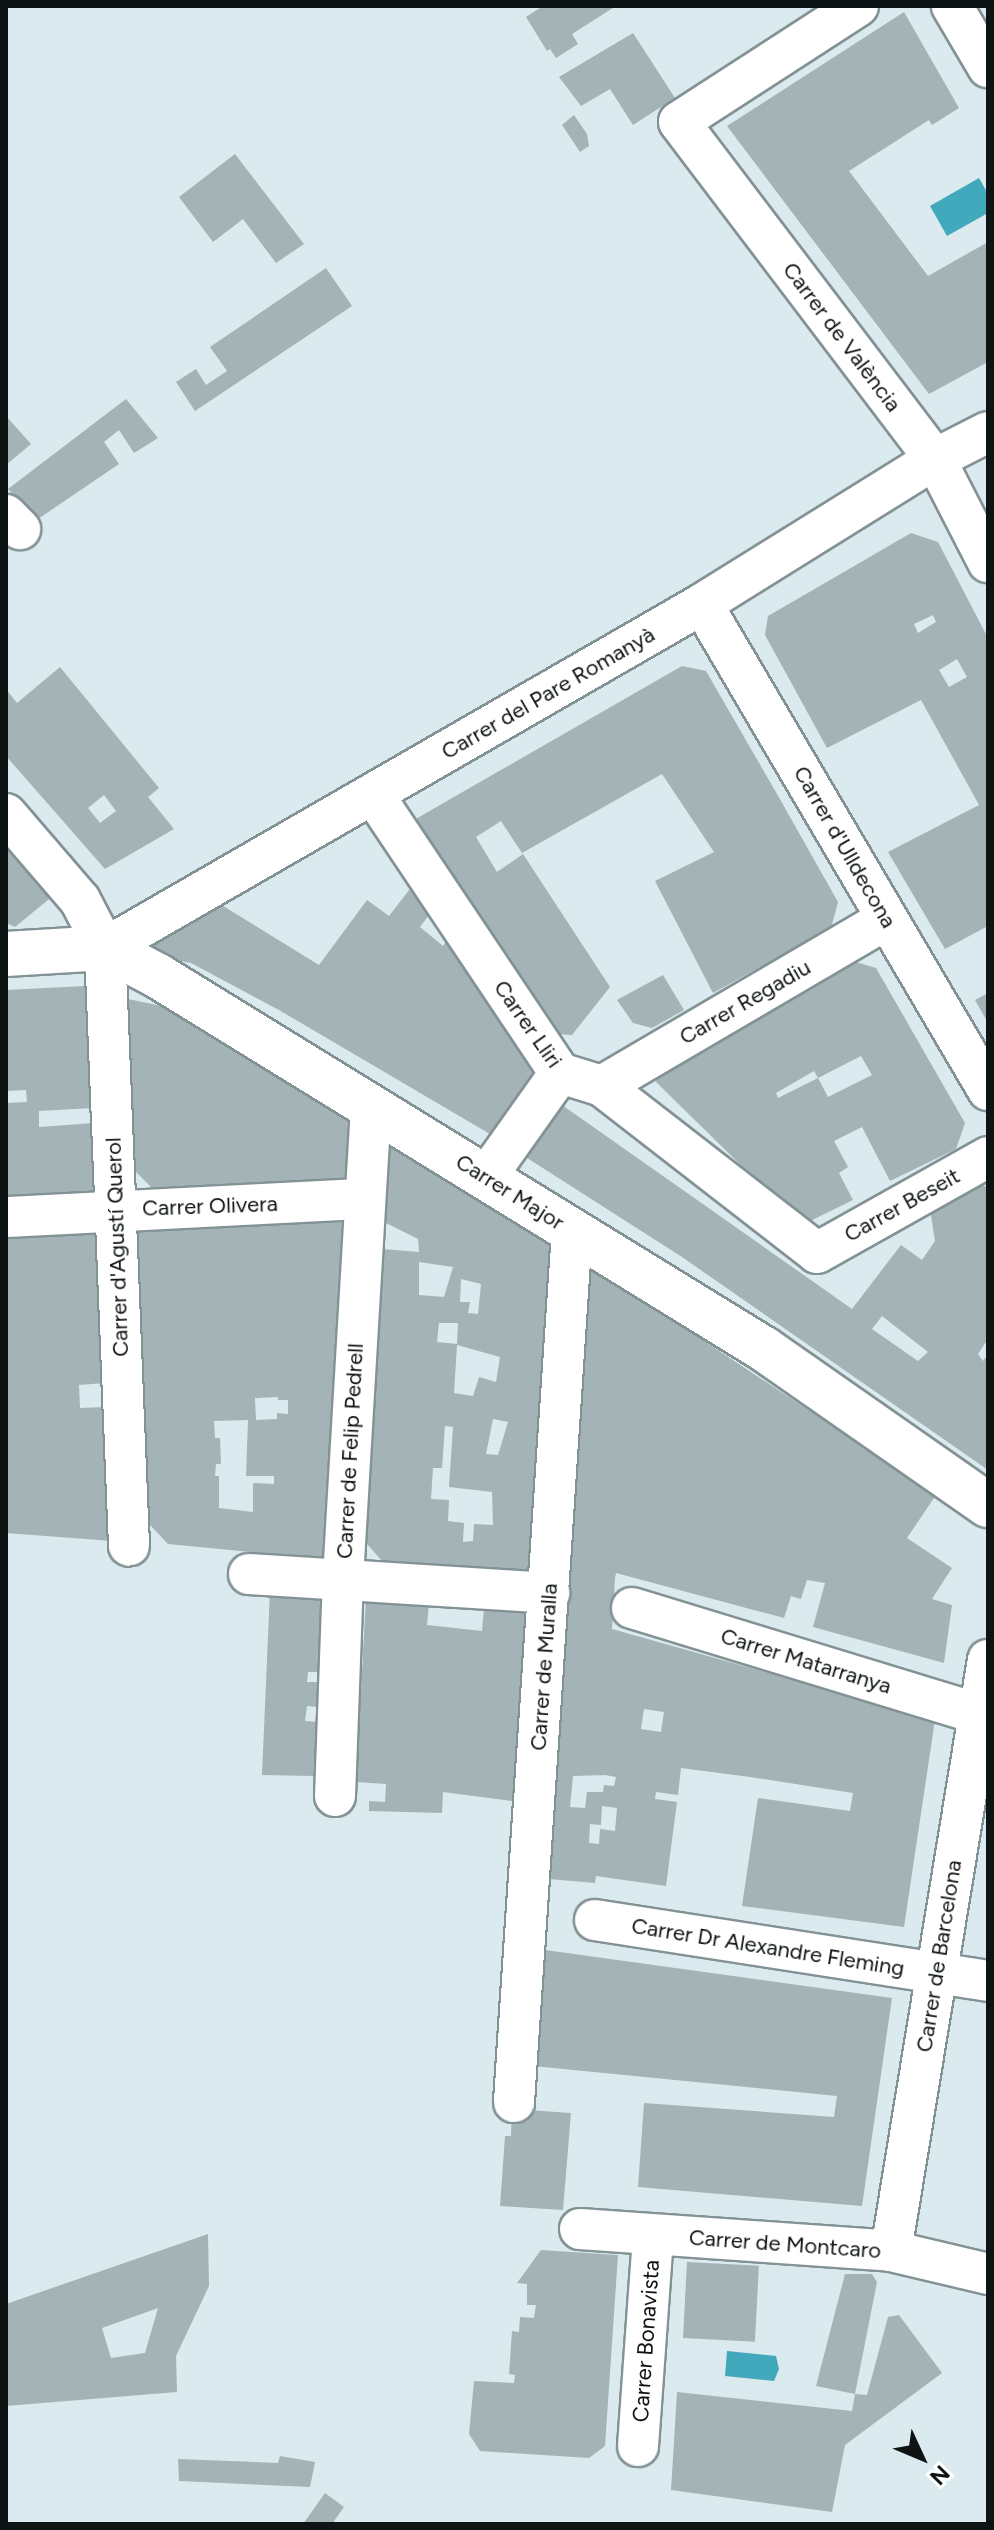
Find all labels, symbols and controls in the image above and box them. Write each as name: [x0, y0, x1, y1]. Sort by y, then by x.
street label: Carrer de València: [777, 257, 907, 417]
street label: Carrer del Pare Romanyà: [437, 621, 659, 765]
street label: Carrer d'Ulldecona: [788, 761, 902, 933]
street label: Carrer Regadiu: [675, 954, 815, 1050]
street label: Carrer Lliri: [488, 975, 568, 1073]
street label: Carrer d'Agustí Querol: [100, 1137, 134, 1357]
street label: Carrer Major: [451, 1148, 569, 1236]
street label: Carrer Beseit: [840, 1162, 964, 1248]
street label: Carrer Olivera: [142, 1190, 278, 1222]
street label: Carrer de Felip Pedrell: [331, 1342, 369, 1560]
street label: Carrer de Muralla: [525, 1582, 563, 1752]
street label: Carrer Matarranya: [718, 1623, 894, 1699]
street label: Carrer de Barcelona: [911, 1858, 967, 2054]
street label: Carrer Dr Alexandre Fleming: [630, 1912, 906, 1982]
street label: Carrer de Montcaro: [688, 2224, 882, 2264]
street label: Carrer Bonavista: [627, 2259, 665, 2423]
north arrow: [882, 2418, 962, 2498]
text: N: [924, 2460, 955, 2491]

